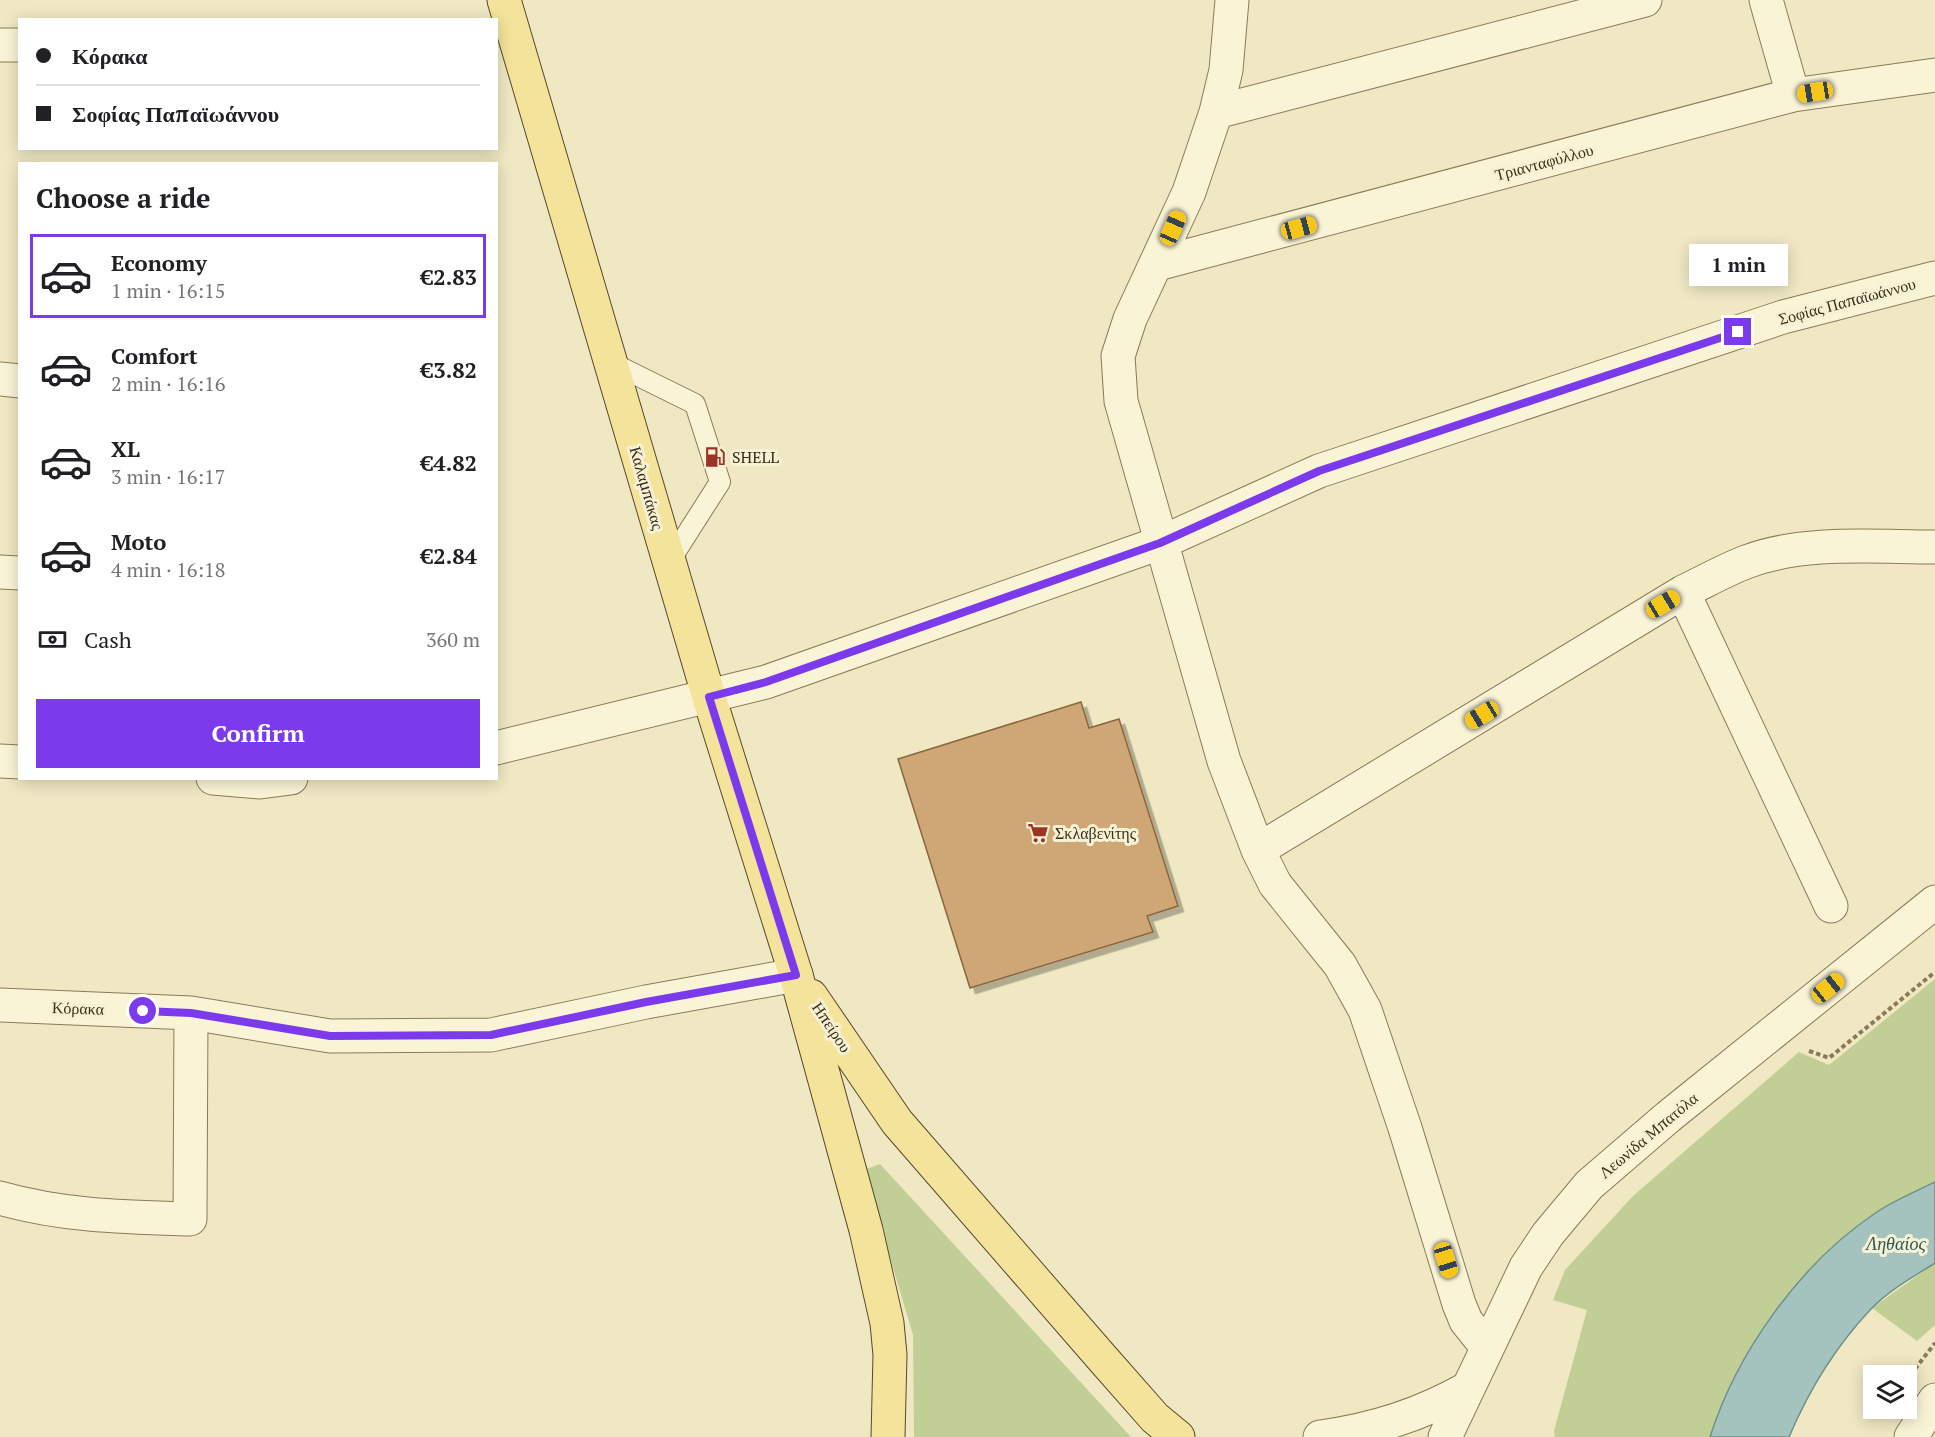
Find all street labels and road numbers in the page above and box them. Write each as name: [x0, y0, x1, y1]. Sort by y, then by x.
street label: Τριανταφύλλου: [1492, 138, 1596, 186]
street label: Σοφίας Παπαϊωάννου: [1776, 272, 1918, 330]
street label: Καλαμπάκας: [625, 444, 670, 533]
street label: Κόρακα: [52, 996, 105, 1020]
street label: Ηπείρου: [807, 997, 857, 1057]
street label: Λεωνίδα Μπατόλα: [1594, 1087, 1703, 1183]

